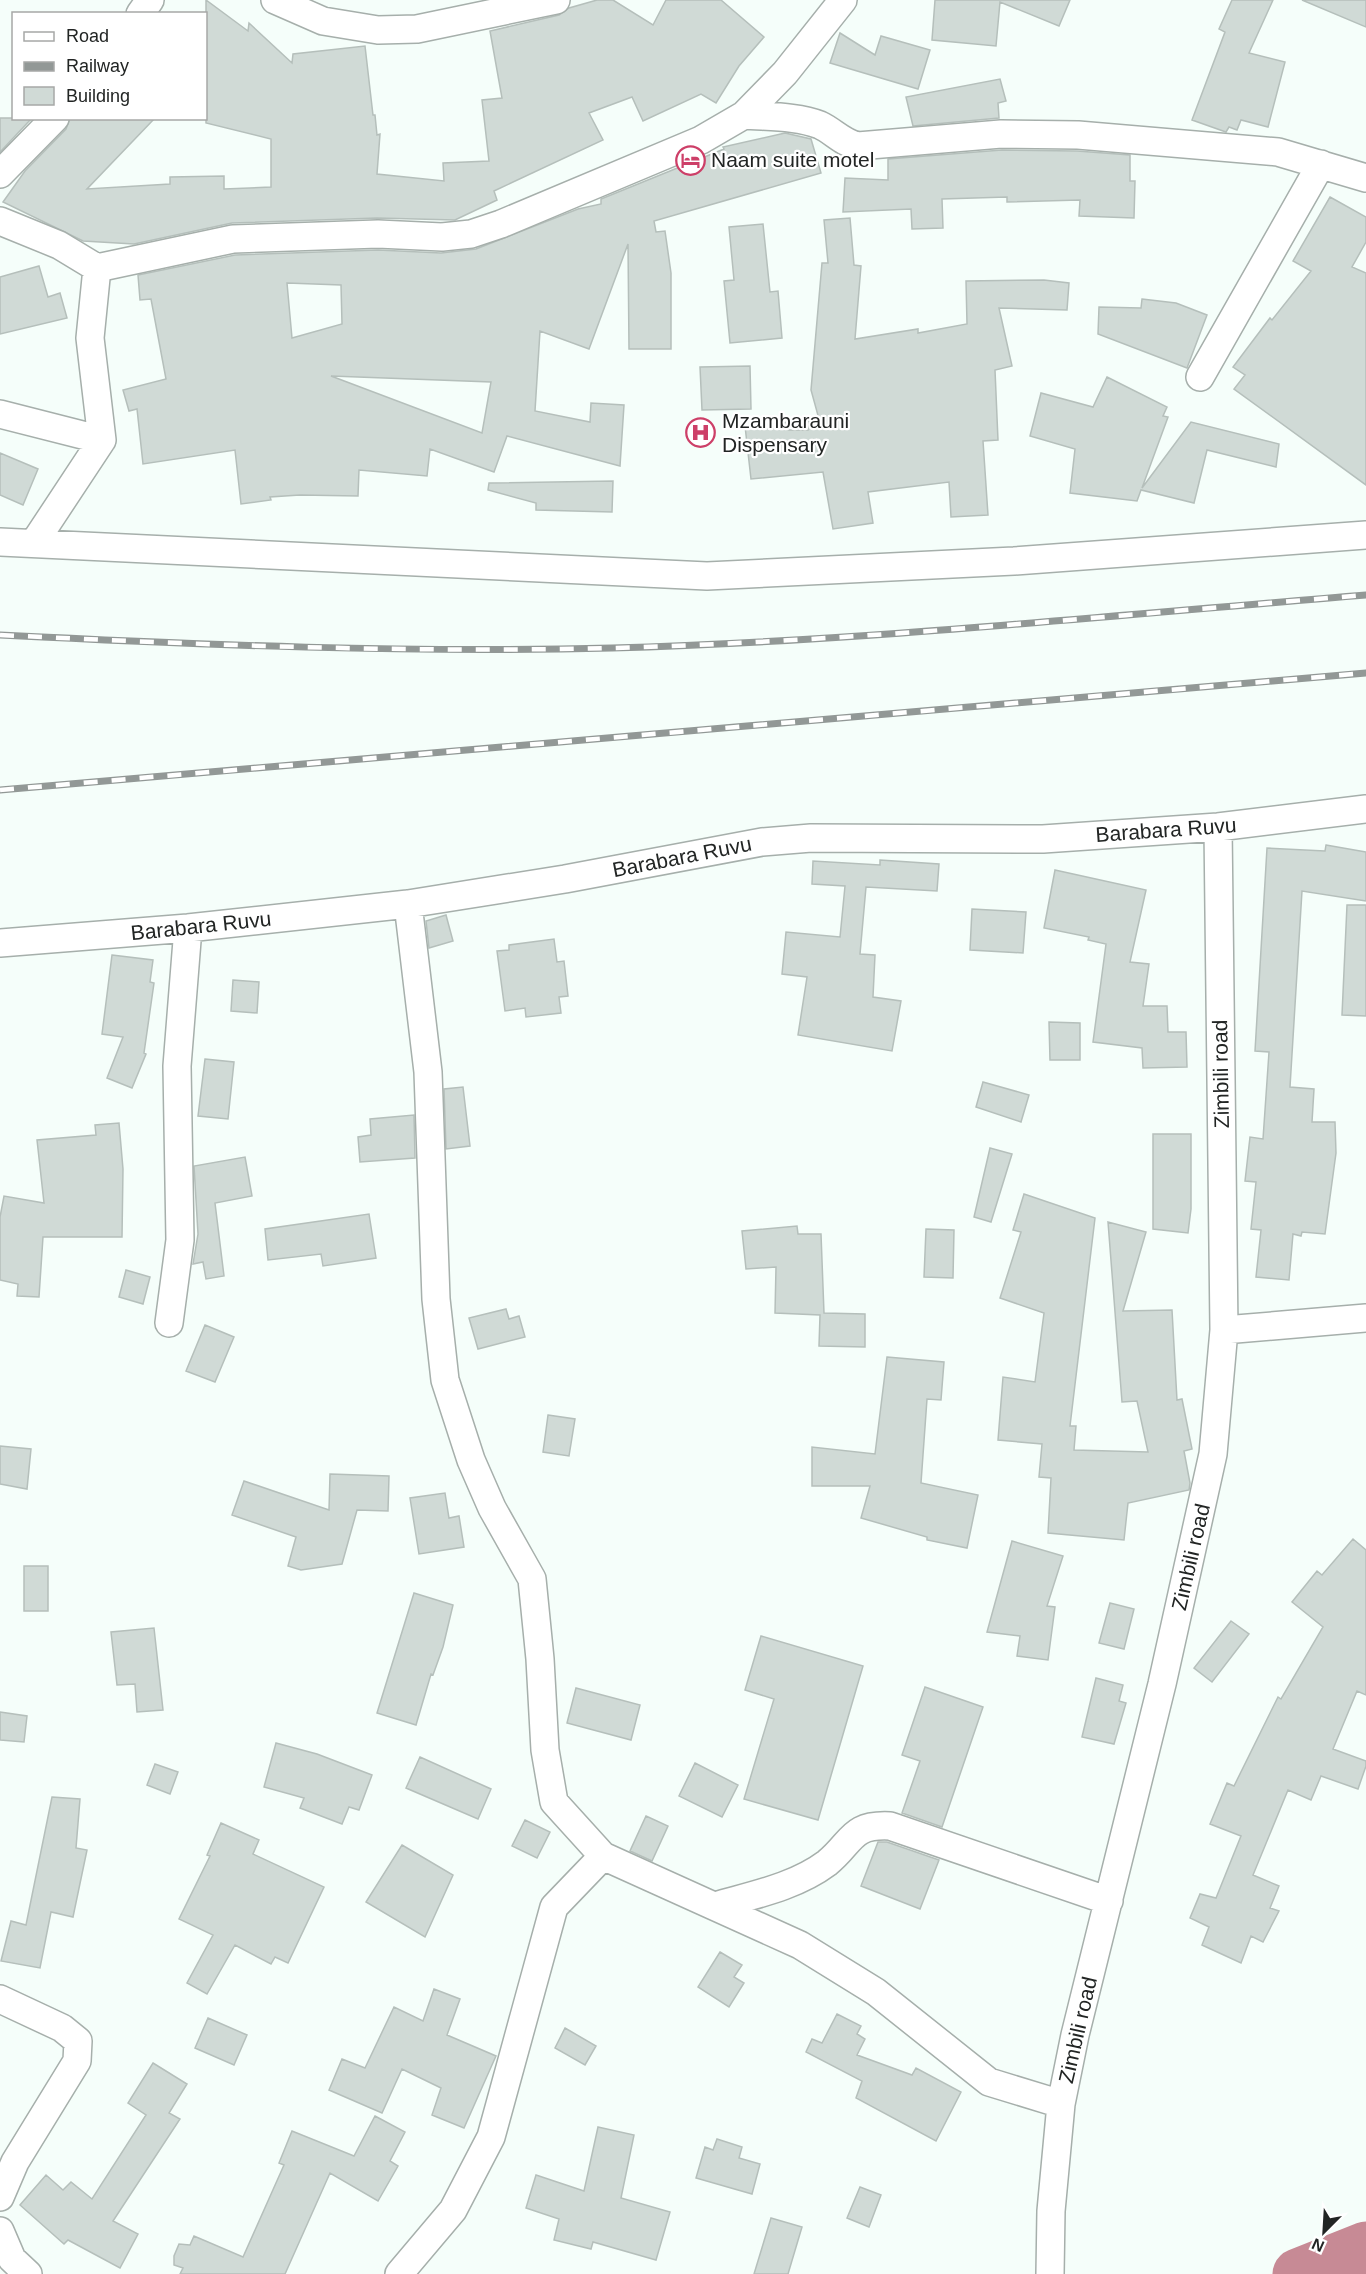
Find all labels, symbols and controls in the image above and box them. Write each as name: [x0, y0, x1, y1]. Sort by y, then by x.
legend: [12, 12, 207, 120]
text: Road: [66, 26, 109, 46]
text: Railway: [66, 56, 129, 76]
text: Building: [66, 86, 130, 106]
hotel icon: Naam suite motel: [674, 144, 706, 176]
place label: Naam suite motel: [711, 148, 874, 171]
place label: Mzambarauni Dispensary: [722, 409, 849, 456]
hospital icon: Mzambarauni Dispensary: [685, 417, 717, 449]
street label: Barabara Ruvu: [1095, 813, 1237, 846]
street label: Barabara Ruvu: [610, 832, 753, 881]
street label: Barabara Ruvu: [130, 907, 272, 944]
street label: Zimbili road: [1208, 1020, 1233, 1128]
street label: Zimbili road: [1167, 1501, 1214, 1612]
street label: Zimbili road: [1054, 1974, 1101, 2085]
north arrow: [1294, 2202, 1354, 2262]
text: N: [1309, 2235, 1327, 2255]

